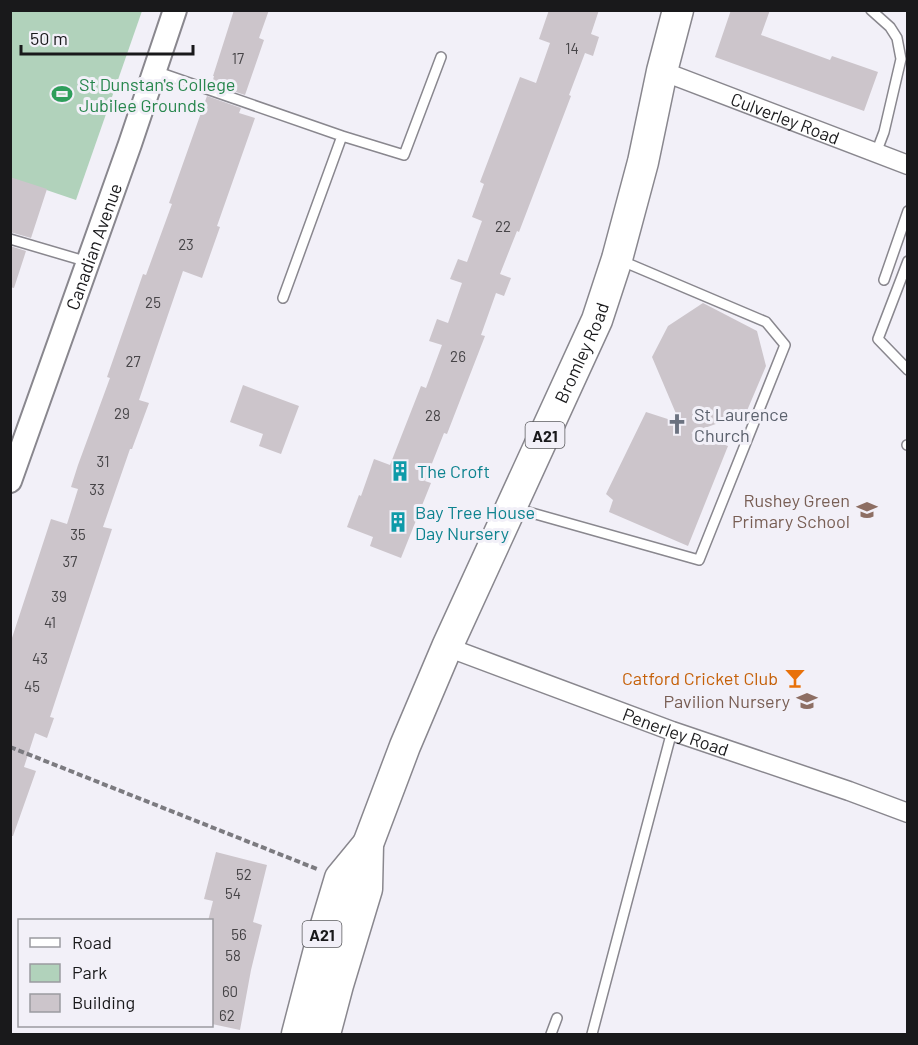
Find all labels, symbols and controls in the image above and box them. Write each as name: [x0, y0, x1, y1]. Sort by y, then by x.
scale bar: [21, 18, 194, 56]
text: 50 m: [30, 27, 68, 49]
house number: 14: [565, 39, 579, 57]
house number: 17: [232, 49, 244, 67]
place label: St Dunstan's College Jubilee Grounds: [79, 73, 235, 116]
sports icon: St Dunstan's College Jubilee Grounds: [50, 82, 74, 106]
street label: Culverley Road: [728, 87, 843, 149]
street label: Canadian Avenue: [61, 180, 126, 313]
house number: 22: [495, 217, 511, 235]
house number: 23: [178, 235, 194, 253]
house number: 25: [145, 293, 161, 311]
street label: Bromley Road: [550, 300, 613, 406]
house number: 26: [450, 347, 466, 365]
house number: 27: [125, 352, 141, 370]
place label: St Laurence Church: [694, 403, 788, 446]
house number: 29: [114, 404, 130, 422]
house number: 28: [425, 406, 441, 424]
church icon: St Laurence Church: [665, 412, 689, 436]
road number: A21: [526, 422, 564, 448]
house number: 31: [97, 452, 109, 470]
building icon: The Croft: [388, 459, 412, 483]
place label: The Croft: [417, 460, 490, 482]
house number: 33: [89, 480, 105, 498]
place label: Rushey Green Primary School: [732, 489, 850, 532]
school or university icon: Rushey Green Primary School: [855, 498, 879, 522]
place label: Bay Tree House Day Nursery: [415, 501, 535, 544]
building icon: Bay Tree House Day Nursery: [386, 510, 410, 534]
house number: 35: [70, 525, 86, 543]
house number: 37: [63, 552, 77, 570]
house number: 39: [51, 587, 67, 605]
house number: 41: [44, 613, 56, 631]
house number: 43: [32, 649, 48, 667]
bar icon: Catford Cricket Club: [783, 666, 807, 690]
place label: Catford Cricket Club: [622, 667, 778, 689]
house number: 45: [24, 677, 40, 695]
school or university icon: Pavilion Nursery: [795, 689, 819, 713]
place label: Pavilion Nursery: [663, 690, 790, 712]
street label: Penerley Road: [620, 703, 732, 760]
house number: 52: [236, 865, 252, 883]
house number: 54: [225, 884, 241, 902]
legend: [18, 919, 213, 1027]
road number: A21: [302, 921, 342, 947]
house number: 56: [231, 925, 247, 943]
text: Road: [72, 931, 112, 953]
house number: 58: [225, 946, 241, 964]
text: Park: [72, 961, 107, 983]
house number: 60: [222, 982, 238, 1000]
text: Building: [72, 991, 135, 1013]
house number: 62: [219, 1006, 235, 1024]

